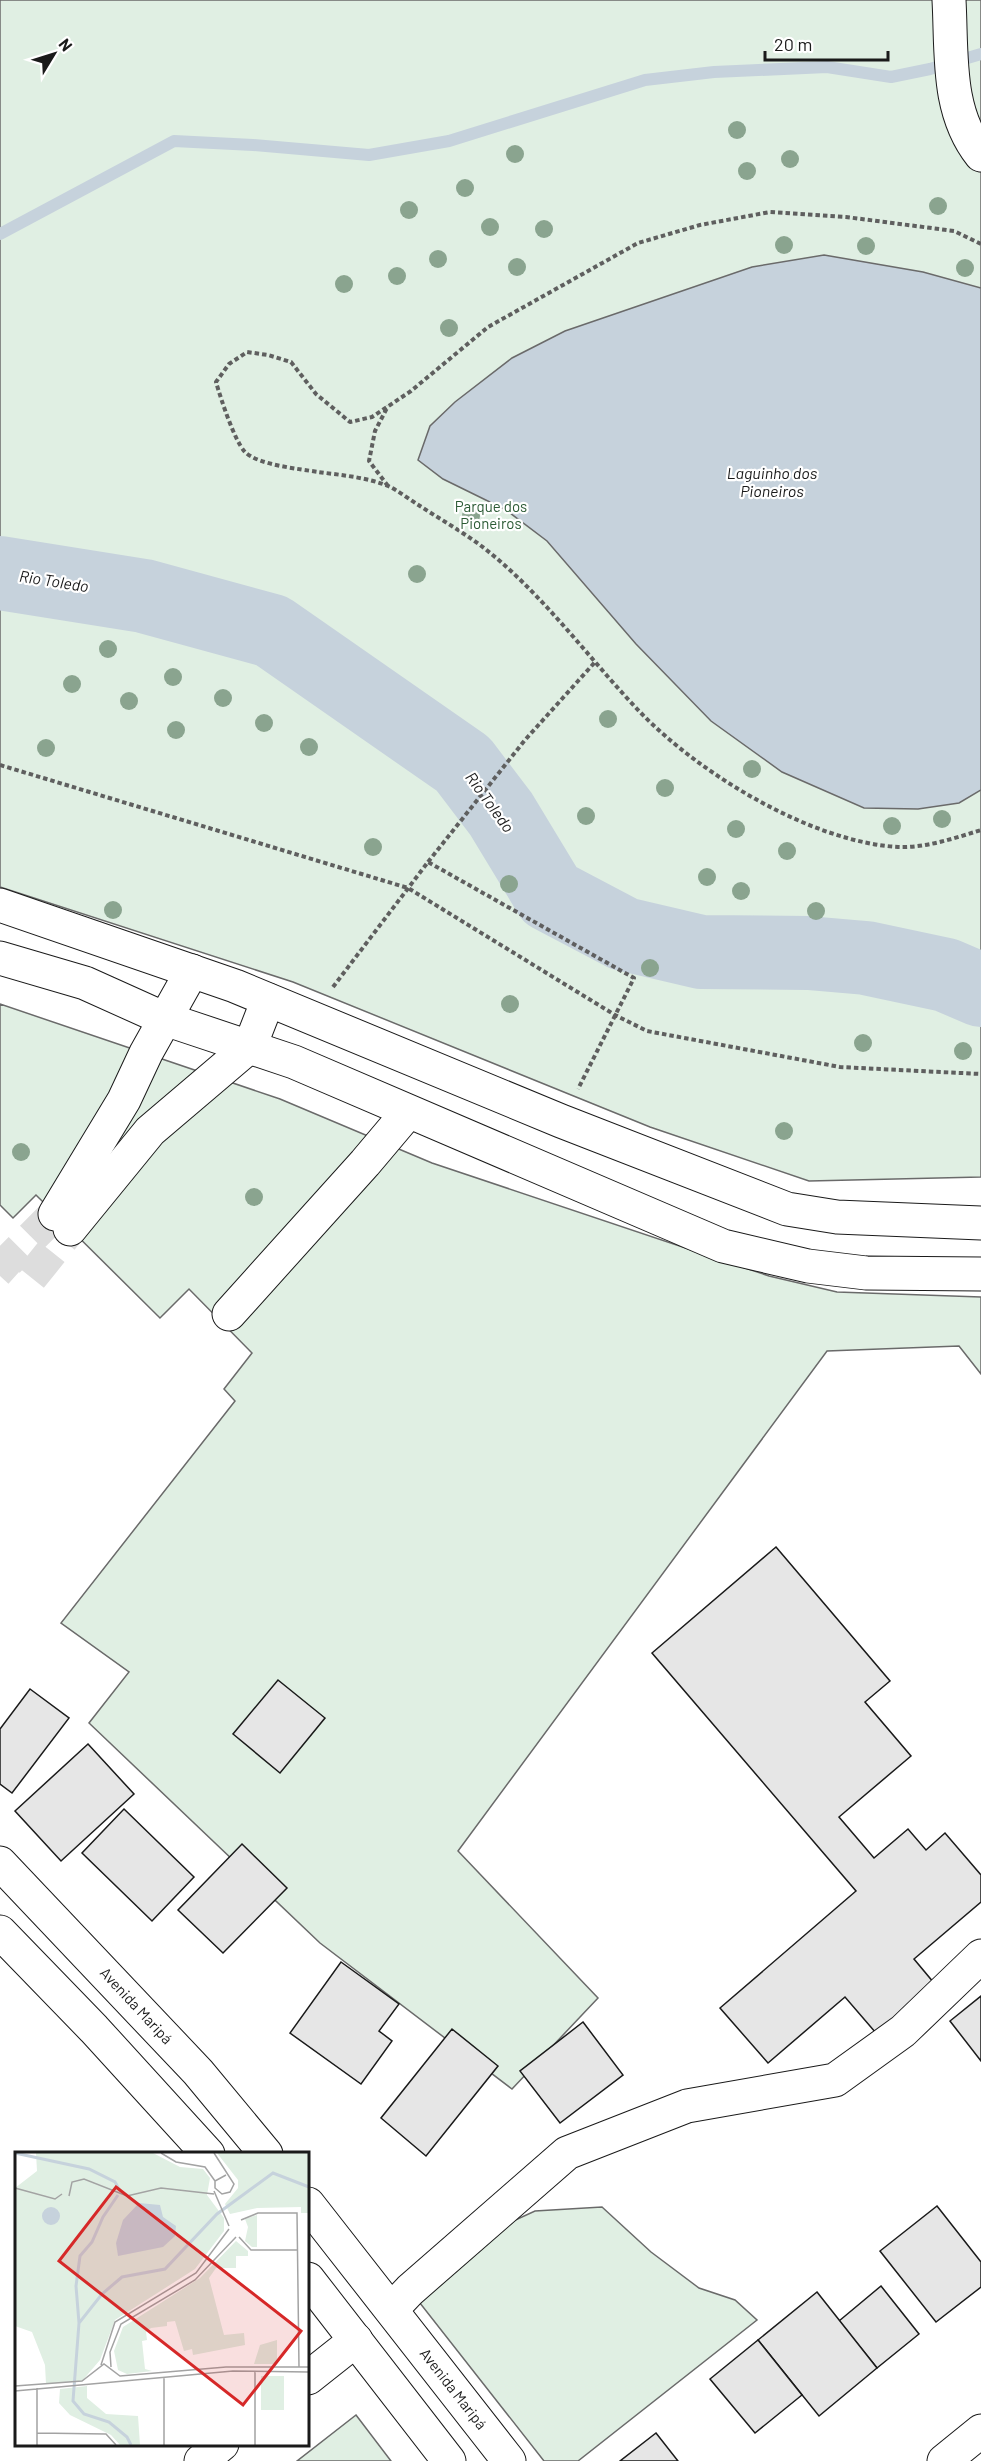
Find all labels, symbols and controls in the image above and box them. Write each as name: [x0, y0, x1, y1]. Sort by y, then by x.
north arrow: [24, 24, 84, 84]
scale bar: [765, 24, 888, 62]
text: 20 m: [774, 33, 812, 55]
text: N: [55, 34, 77, 54]
water label: Laguinho dos Pioneiros: [727, 463, 818, 500]
park label: Parque dos Pioneiros: [455, 497, 527, 532]
water label: Rio Toledo: [18, 566, 90, 595]
water label: Rio Toledo: [462, 768, 519, 836]
street label: Avenida Maripá: [97, 1963, 177, 2047]
inset map: [15, 2152, 309, 2446]
street label: Avenida Maripá: [417, 2344, 491, 2433]

